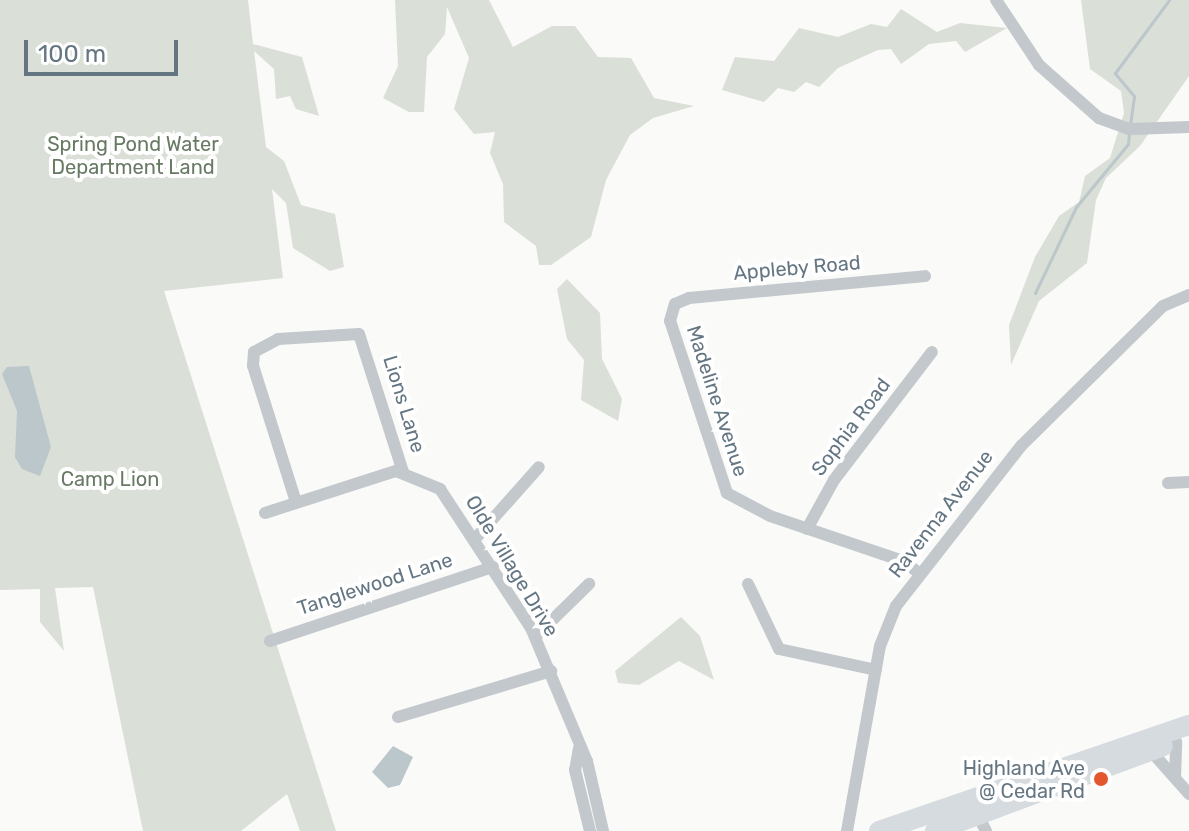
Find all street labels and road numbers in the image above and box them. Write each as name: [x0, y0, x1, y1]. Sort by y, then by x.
street label: Appleby Road: [732, 250, 862, 286]
street label: Madeline Avenue: [681, 322, 753, 480]
street label: Lions Lane: [378, 352, 430, 456]
street label: Sophia Road: [806, 373, 896, 481]
street label: Ravenna Avenue: [883, 445, 999, 583]
street label: Olde Village Drive: [460, 491, 564, 641]
street label: Tanglewood Lane: [294, 548, 456, 620]

